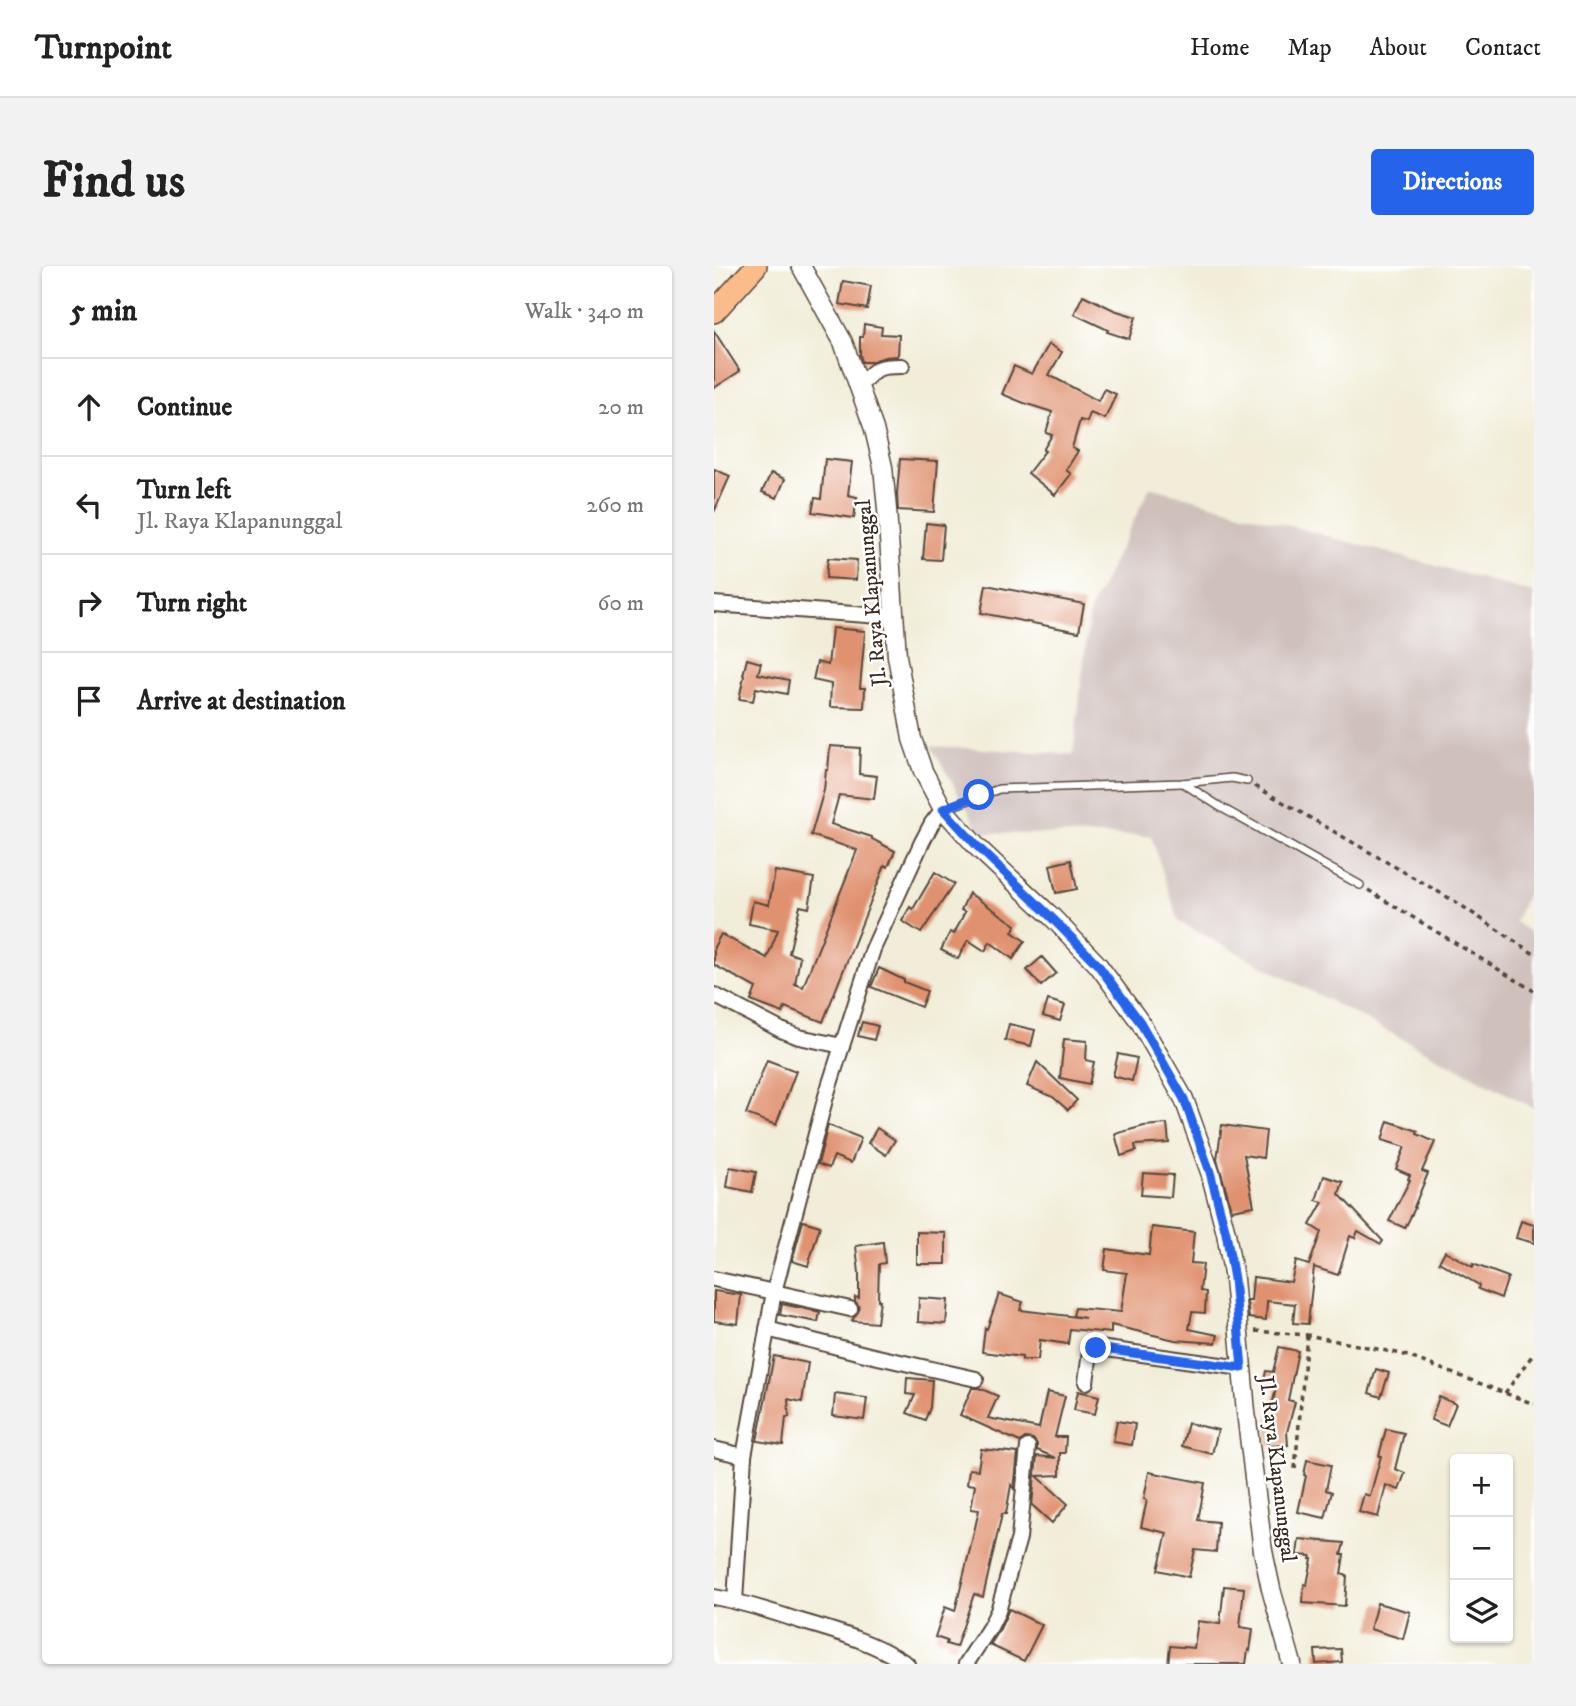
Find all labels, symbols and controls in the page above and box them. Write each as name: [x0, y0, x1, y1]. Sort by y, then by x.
text: Turnpoint: [35, 28, 172, 69]
text: Home: [1190, 33, 1249, 63]
text: Map: [1287, 33, 1332, 63]
text: About: [1370, 33, 1427, 63]
text: Contact: [1465, 33, 1541, 63]
button: Directions: [1371, 149, 1534, 215]
text: Find us: [42, 151, 185, 213]
text: 5 min: [70, 293, 137, 330]
text: Walk · 340 m: [524, 297, 644, 326]
icon: ahead: [70, 388, 108, 426]
text: Continue: [137, 391, 232, 424]
text: 20 m: [598, 393, 644, 422]
text: Turn left: [137, 474, 231, 507]
icon: left: [70, 486, 108, 524]
text: 260 m: [586, 491, 644, 520]
street label: Jl. Raya Klapanunggal: [851, 498, 893, 690]
text: Jl. Raya Klapanunggal: [137, 507, 342, 536]
icon: right: [70, 584, 108, 622]
text: Turn right: [137, 587, 247, 620]
text: 60 m: [597, 589, 644, 618]
icon: arrive: [70, 682, 108, 720]
text: Arrive at destination: [137, 685, 346, 718]
route start: [963, 779, 994, 810]
route end: [1080, 1332, 1111, 1363]
street label: Jl. Raya Klapanunggal: [1252, 1372, 1301, 1564]
map controls: [1450, 1454, 1513, 1643]
button: +: [1450, 1454, 1513, 1517]
button: −: [1450, 1517, 1513, 1580]
button: layers: [1450, 1580, 1513, 1643]

